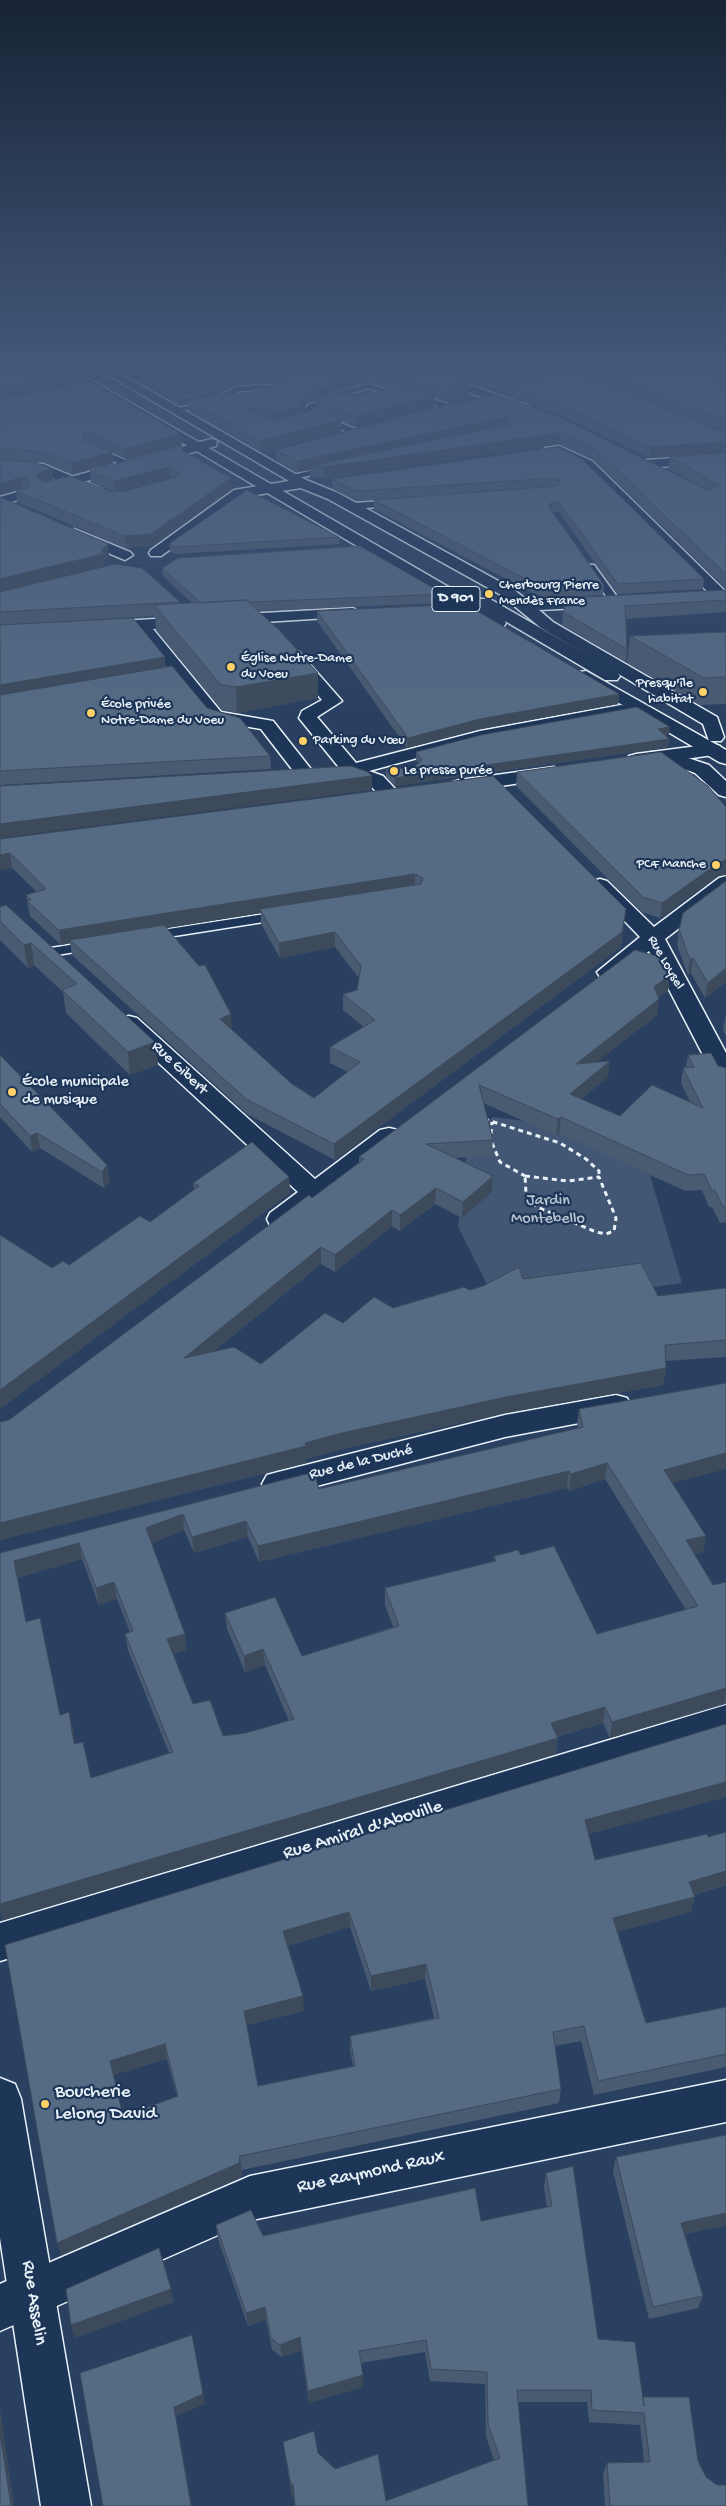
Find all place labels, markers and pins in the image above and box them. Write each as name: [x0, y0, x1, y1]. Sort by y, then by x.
place label: Cherbourg Pierre Mendès France: [499, 578, 599, 610]
marker: Cherbourg Pierre Mendès France: [483, 588, 495, 600]
place label: Église Notre-Dame du Voeu: [241, 651, 352, 684]
marker: Église Notre-Dame du Voeu: [225, 661, 237, 673]
place label: Presqu'île habitat: [636, 676, 693, 709]
marker: Presqu'île habitat: [697, 686, 709, 698]
place label: École privée Notre-Dame du Voeu: [101, 697, 224, 730]
marker: École privée Notre-Dame du Voeu: [85, 707, 97, 719]
place label: Parking du Vœu: [313, 733, 405, 749]
marker: Parking du Vœu: [297, 735, 309, 747]
place label: Le presse purée: [404, 763, 492, 779]
marker: Le presse purée: [388, 765, 400, 777]
place label: PCF Manche: [637, 857, 706, 873]
marker: PCF Manche: [710, 859, 722, 871]
place label: École municipale de musique: [22, 1073, 129, 1111]
marker: École municipale de musique: [6, 1086, 18, 1098]
place label: Boucherie Lelong David: [55, 2082, 157, 2126]
marker: Boucherie Lelong David: [39, 2098, 51, 2110]

